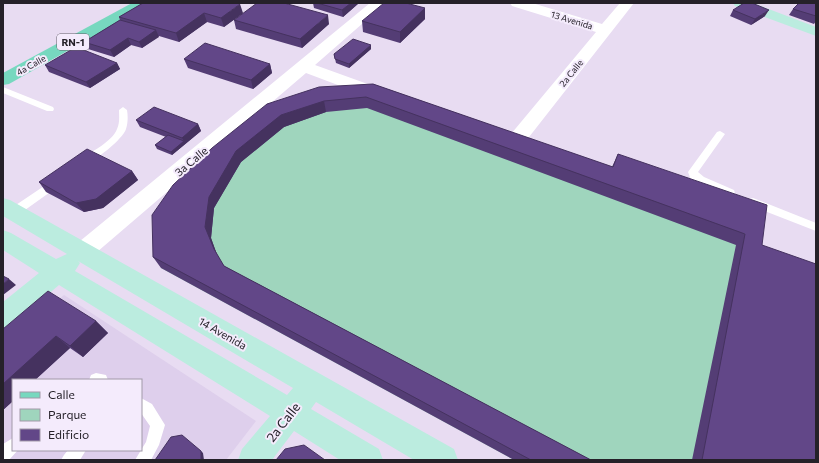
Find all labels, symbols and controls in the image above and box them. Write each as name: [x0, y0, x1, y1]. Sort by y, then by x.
street label: 13 Avenida: [550, 8, 595, 32]
road number: RN-1: [57, 34, 89, 50]
street label: 4a Calle: [14, 52, 48, 78]
street label: 2a Calle: [557, 57, 585, 89]
street label: 3a Calle: [172, 143, 210, 178]
street label: 14 Avenida: [197, 314, 249, 352]
legend: [12, 379, 142, 451]
text: Calle: [48, 387, 75, 401]
street label: 2a Calle: [263, 399, 303, 445]
text: Parque: [48, 407, 86, 421]
text: Edificio: [48, 427, 89, 441]

